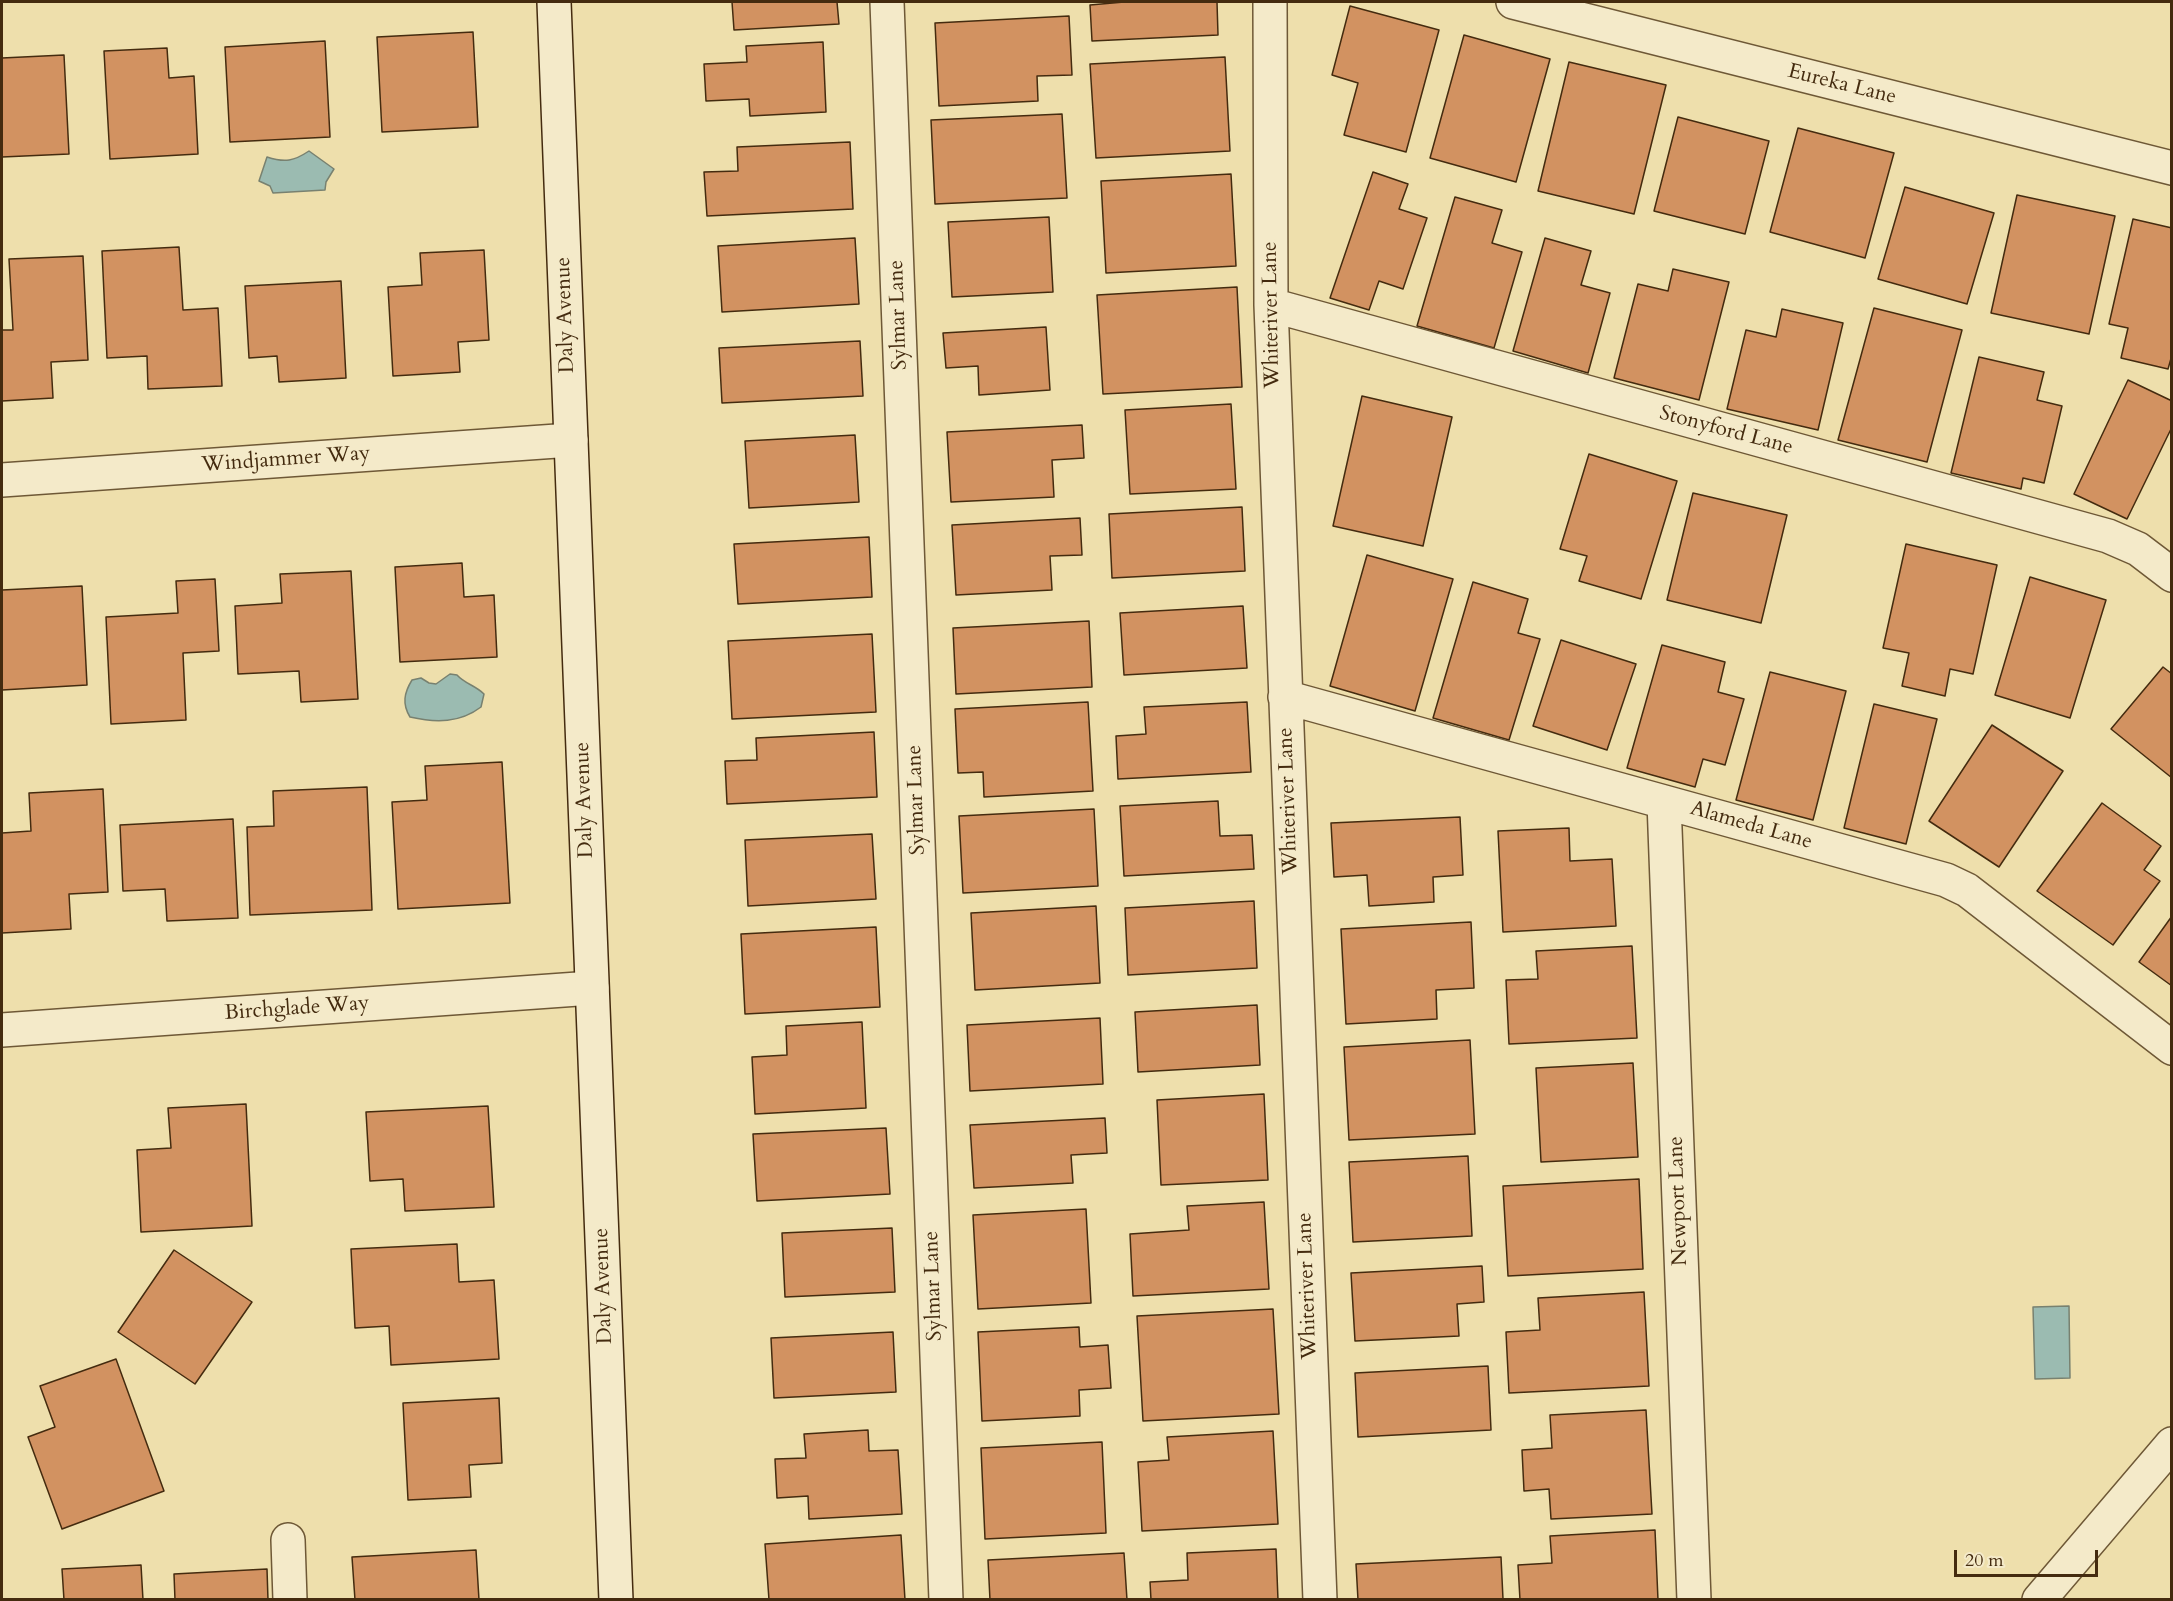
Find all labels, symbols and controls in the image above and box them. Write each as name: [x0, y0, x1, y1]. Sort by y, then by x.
street label: Eureka Lane: [1785, 59, 1899, 111]
street label: Whiteriver Lane: [1258, 241, 1286, 389]
street label: Daly Avenue: [551, 256, 581, 374]
street label: Sylmar Lane: [884, 259, 914, 371]
street label: Stonyford Lane: [1657, 401, 1795, 461]
street label: Windjammer Way: [201, 442, 371, 478]
street label: Whiteriver Lane: [1274, 727, 1304, 875]
street label: Daly Avenue: [570, 741, 600, 859]
street label: Sylmar Lane: [902, 744, 932, 856]
street label: Alameda Lane: [1687, 797, 1815, 855]
street label: Birchglade Way: [224, 991, 370, 1027]
street label: Newport Lane: [1664, 1136, 1694, 1266]
street label: Whiteriver Lane: [1293, 1212, 1323, 1360]
street label: Daly Avenue: [589, 1227, 619, 1345]
street label: Sylmar Lane: [919, 1230, 949, 1342]
scale bar: [1957, 1538, 2101, 1576]
text: 20 m: [1965, 1548, 2004, 1573]

